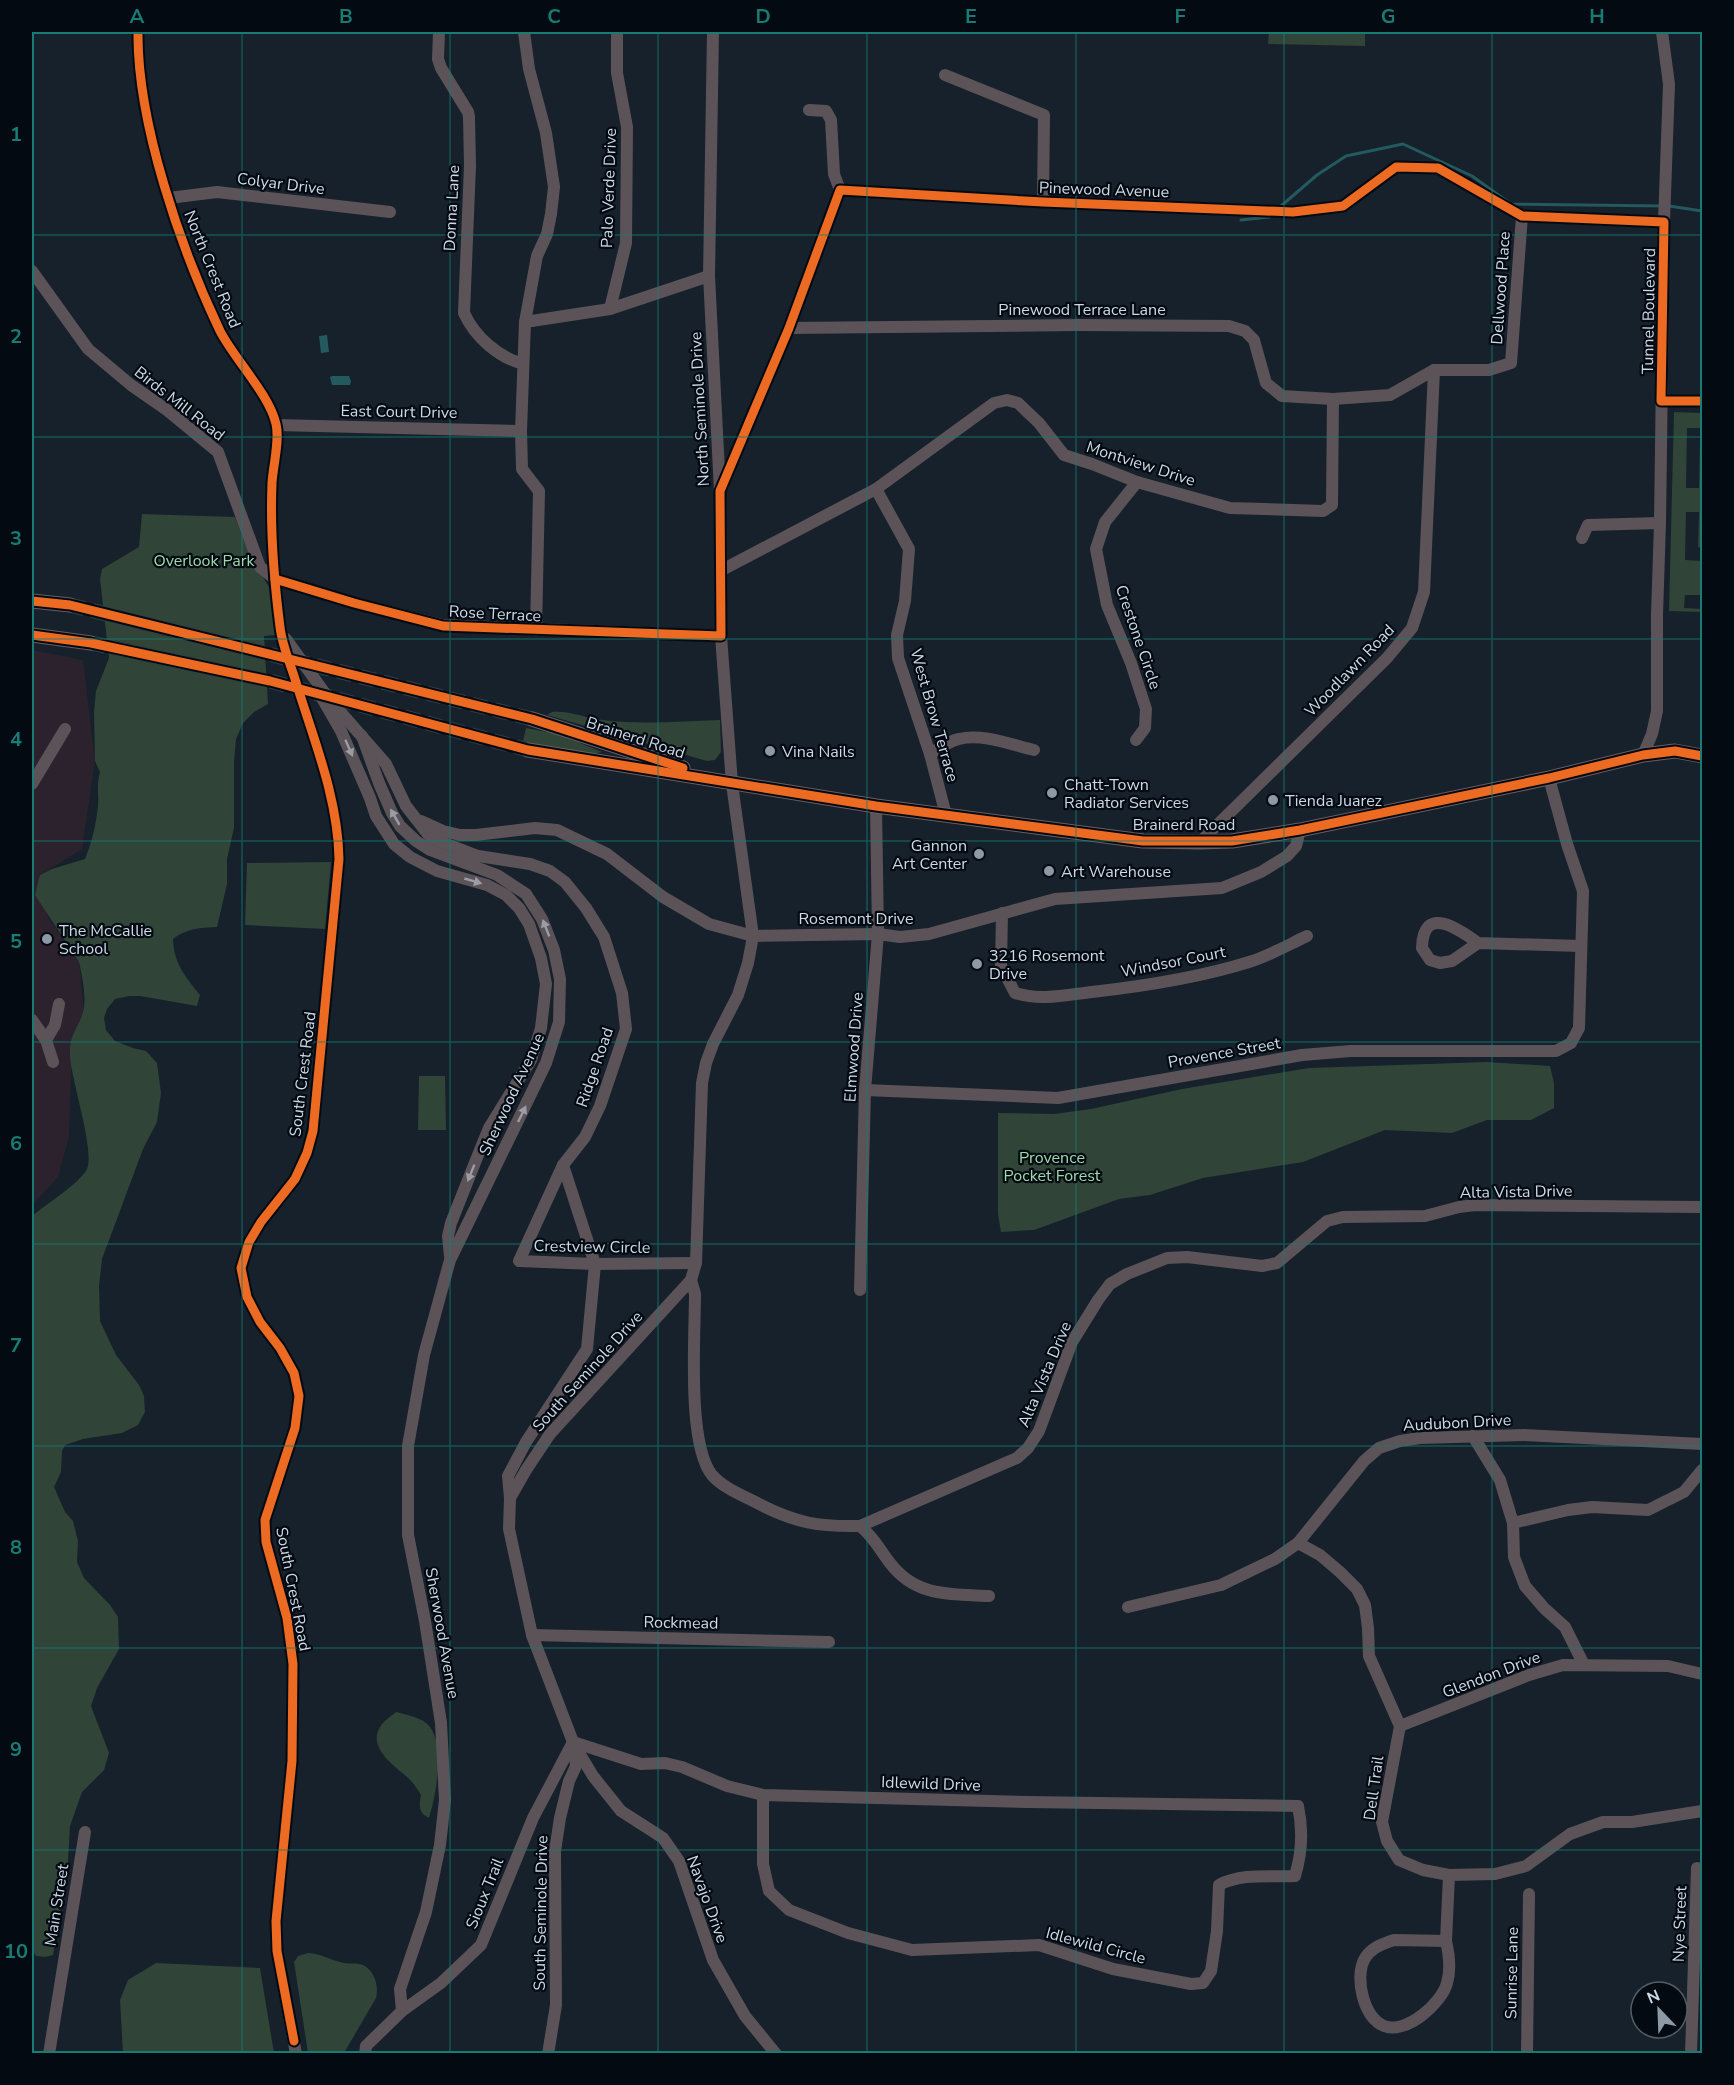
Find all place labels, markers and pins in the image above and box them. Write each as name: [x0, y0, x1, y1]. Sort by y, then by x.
place label: Vina Nails: [781, 741, 855, 763]
marker: Vina Nails: [763, 744, 777, 758]
place label: Chatt-Town Radiator Services: [1064, 774, 1189, 814]
marker: Chatt-Town Radiator Services: [1045, 786, 1059, 800]
place label: Tienda Juarez: [1285, 790, 1382, 812]
marker: Tienda Juarez: [1266, 793, 1280, 807]
place label: Gannon Art Center: [892, 835, 967, 875]
marker: Gannon Art Center: [972, 847, 986, 861]
place label: Art Warehouse: [1061, 861, 1171, 883]
marker: Art Warehouse: [1042, 864, 1056, 878]
place label: The McCallie School: [59, 920, 152, 960]
marker: The McCallie School: [40, 932, 54, 946]
place label: 3216 Rosemont Drive: [989, 945, 1105, 985]
marker: 3216 Rosemont Drive: [970, 957, 984, 971]

